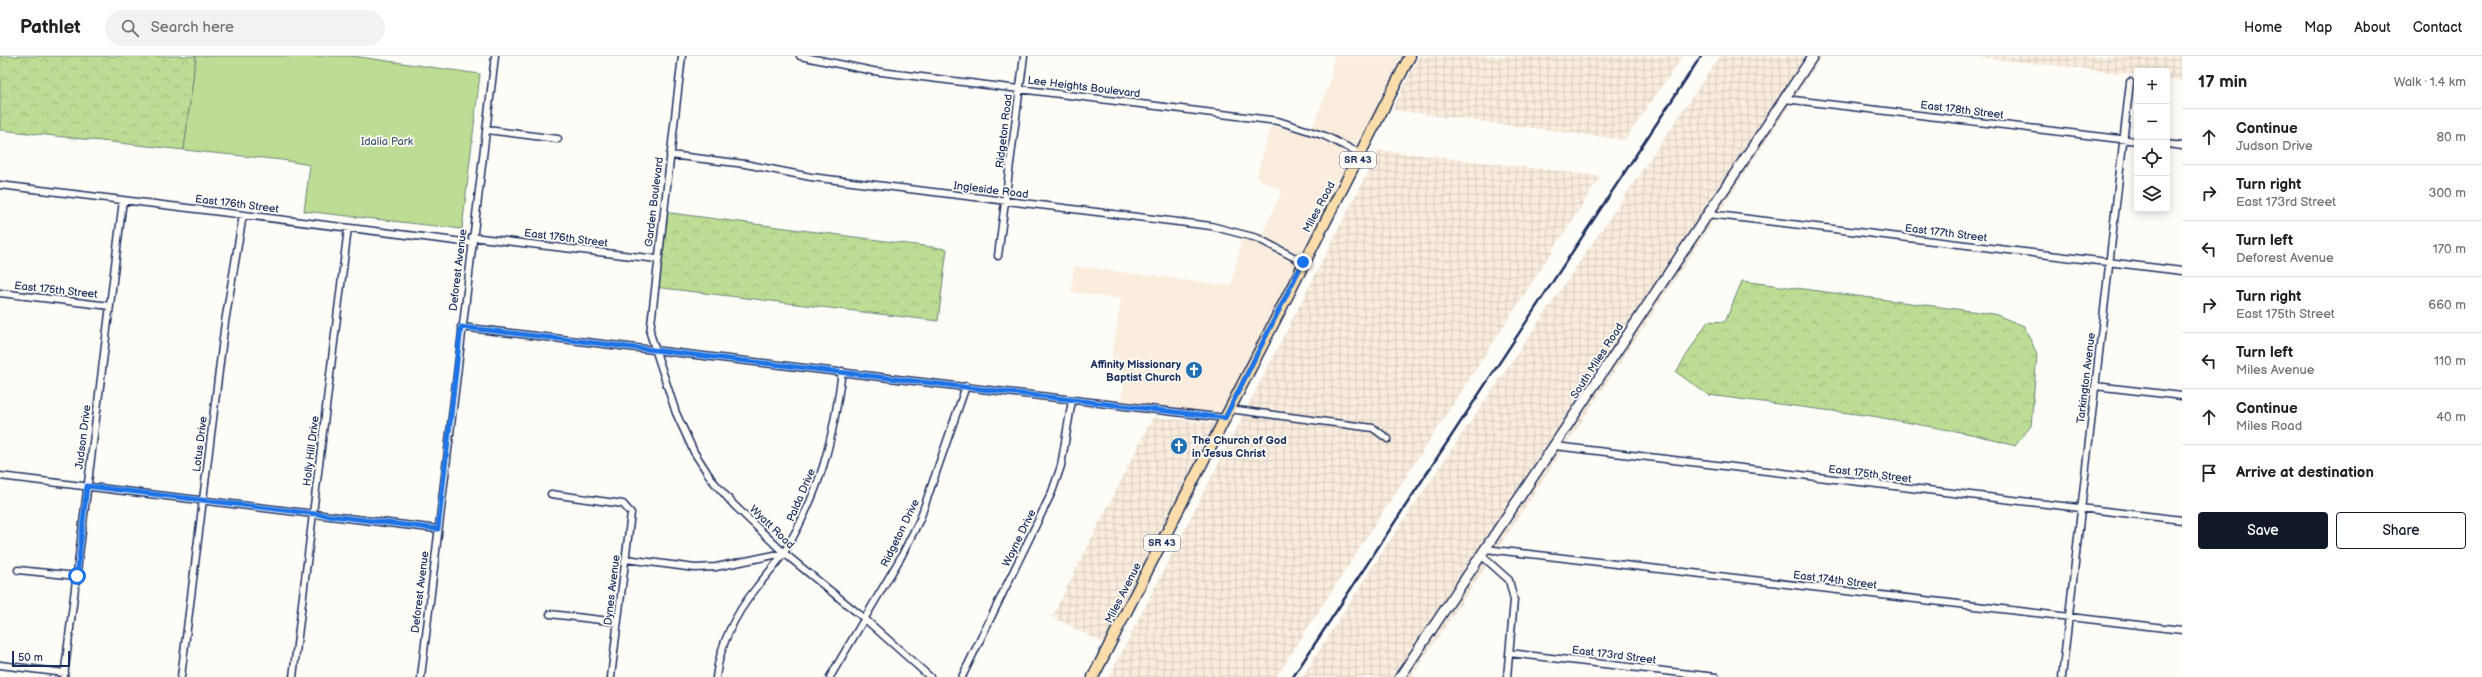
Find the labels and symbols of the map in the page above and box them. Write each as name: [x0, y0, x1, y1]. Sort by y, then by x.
street label: Lee Heights Boulevard: [1027, 74, 1141, 100]
street label: Ridgeton Road: [993, 93, 1015, 169]
street label: East 178th Street: [1920, 98, 2005, 122]
park label: Idalia Park: [361, 135, 414, 148]
road number: SR 43: [1340, 152, 1376, 168]
street label: Garden Boulevard: [642, 156, 666, 248]
street label: Ingleside Road: [953, 179, 1029, 201]
street label: Miles Road: [1300, 179, 1338, 235]
street label: East 176th Street: [194, 192, 280, 216]
street label: East 177th Street: [1904, 222, 1988, 245]
street label: East 176th Street: [523, 226, 609, 250]
street label: Deforest Avenue: [447, 228, 470, 312]
route end: [1294, 253, 1312, 271]
street label: East 175th Street: [14, 279, 99, 301]
street label: South Miles Road: [1568, 321, 1626, 401]
street label: Tarkington Avenue: [2074, 331, 2098, 424]
place label: Affinity Missionary Baptist Church: [1090, 358, 1181, 384]
church icon: Affinity Missionary Baptist Church: [1184, 360, 1204, 380]
street label: Judson Drive: [73, 404, 93, 470]
street label: Lotus Drive: [190, 415, 210, 473]
street label: Holly Hill Drive: [300, 415, 322, 487]
place label: The Church of God in Jesus Christ: [1192, 434, 1287, 460]
church icon: The Church of God in Jesus Christ: [1169, 436, 1189, 456]
street label: East 175th Street: [1828, 462, 1913, 486]
street label: Palda Drive: [784, 466, 818, 524]
street label: Ridgeton Drive: [878, 497, 922, 569]
street label: Wyatt Road: [747, 502, 797, 552]
street label: Wayne Drive: [1000, 507, 1039, 569]
road number: SR 43: [1144, 535, 1180, 551]
street label: Deforest Avenue: [409, 550, 432, 634]
street label: Dynes Avenue: [601, 553, 623, 626]
street label: Miles Avenue: [1102, 560, 1144, 625]
route start: [68, 567, 86, 585]
street label: East 174th Street: [1792, 568, 1878, 592]
street label: East 173rd Street: [1571, 643, 1657, 667]
scale bar: [12, 649, 70, 668]

